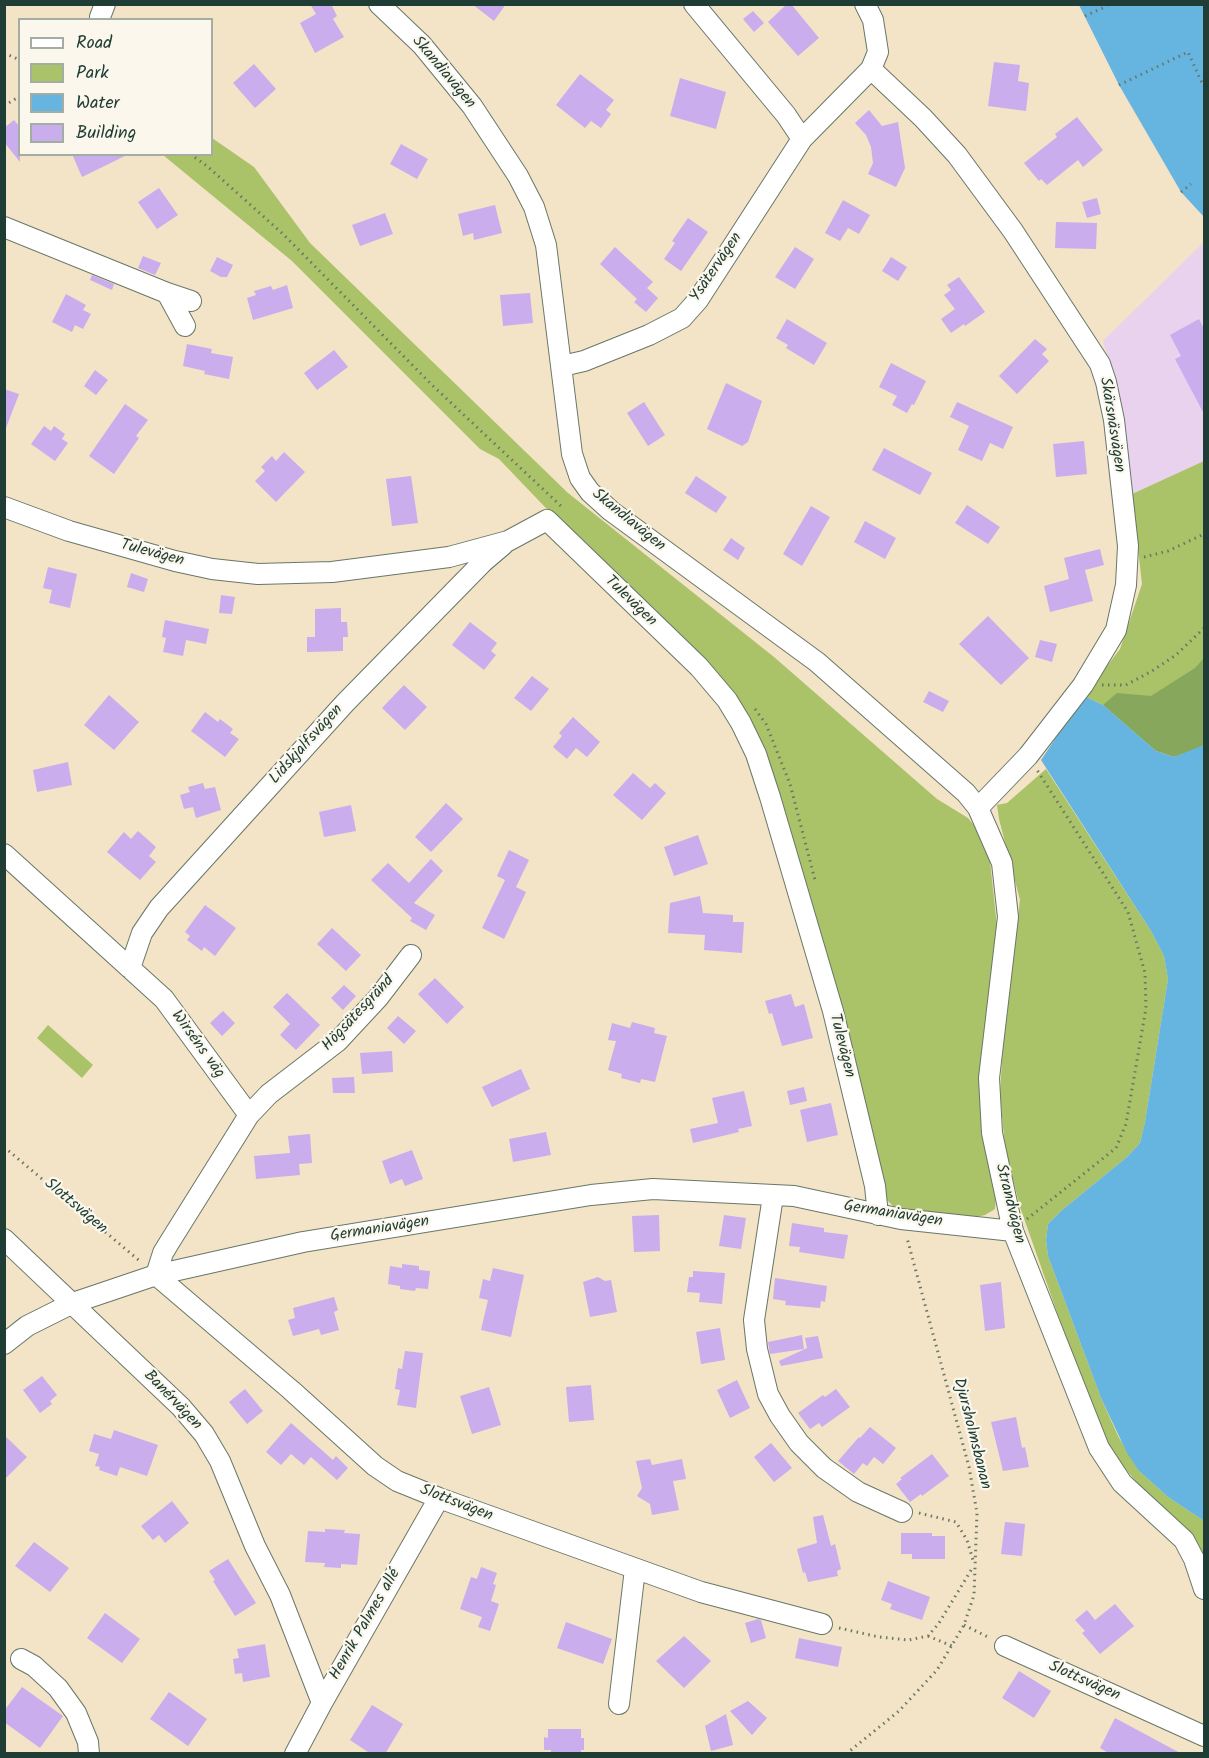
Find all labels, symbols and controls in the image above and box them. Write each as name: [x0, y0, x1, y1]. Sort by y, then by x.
legend: [18, 18, 213, 156]
text: Road: [76, 29, 112, 58]
street label: Skandiavägen: [407, 33, 479, 113]
text: Park: [76, 59, 109, 88]
text: Water: [76, 89, 120, 118]
text: Building: [76, 119, 136, 148]
street label: Ysätervägen: [687, 230, 747, 306]
street label: Skärsnäsvägen: [1094, 376, 1128, 474]
street label: Skandiavägen: [587, 486, 669, 556]
street label: Tulevägen: [118, 536, 186, 572]
street label: Tulevägen: [600, 573, 660, 631]
street label: Lidskjalfsvägen: [266, 701, 348, 789]
street label: Högsätesgränd: [319, 972, 399, 1056]
street label: Wirséns väg: [166, 1007, 228, 1083]
street label: Tulevägen: [824, 1012, 858, 1080]
street label: Strandvägen: [990, 1162, 1028, 1246]
street label: Slottsvägen: [40, 1175, 110, 1239]
street label: Germaniavägen: [842, 1198, 944, 1232]
street label: Germaniavägen: [329, 1213, 431, 1247]
street label: Banérvägen: [139, 1367, 205, 1435]
street label: Djursholmsbanan: [948, 1376, 994, 1492]
street label: Slottsvägen: [417, 1481, 495, 1527]
street label: Henrik Palmes allé: [326, 1566, 406, 1684]
street label: Slottsvägen: [1045, 1658, 1123, 1706]

